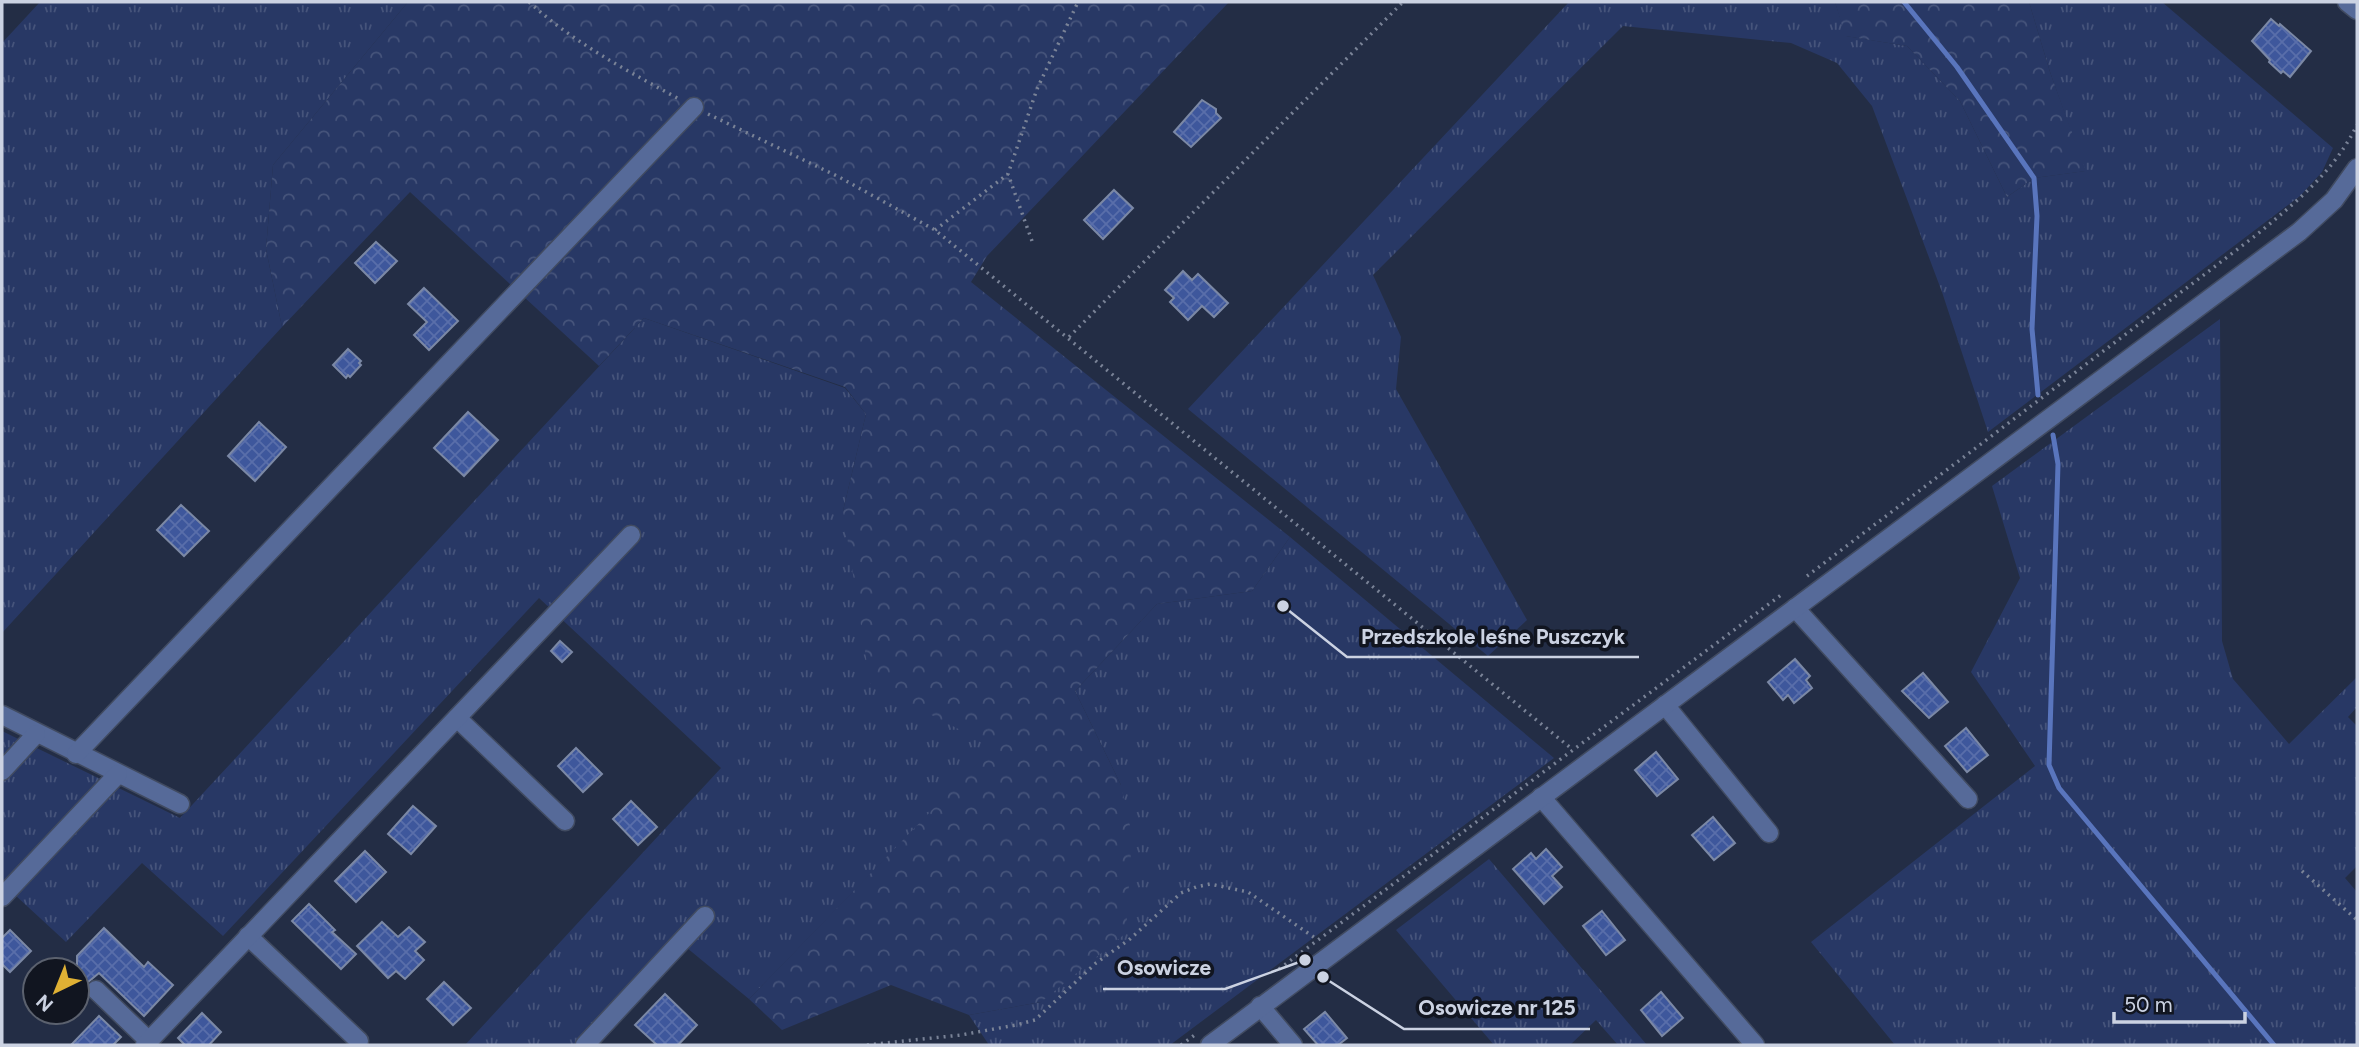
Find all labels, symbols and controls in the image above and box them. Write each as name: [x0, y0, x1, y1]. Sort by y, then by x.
callout: Przedszkole leśne Puszczyk: [1347, 615, 1639, 657]
text: Przedszkole leśne Puszczyk: [1361, 624, 1626, 649]
callout: Osowicze: [1103, 947, 1225, 989]
text: Osowicze: [1117, 955, 1211, 980]
north arrow: [21, 956, 91, 1026]
scale bar: [2114, 981, 2245, 1025]
callout: Osowicze nr 125: [1404, 987, 1590, 1029]
text: N: [32, 990, 58, 1016]
text: 50 m: [2124, 992, 2173, 1017]
text: Osowicze nr 125: [1418, 995, 1576, 1020]

